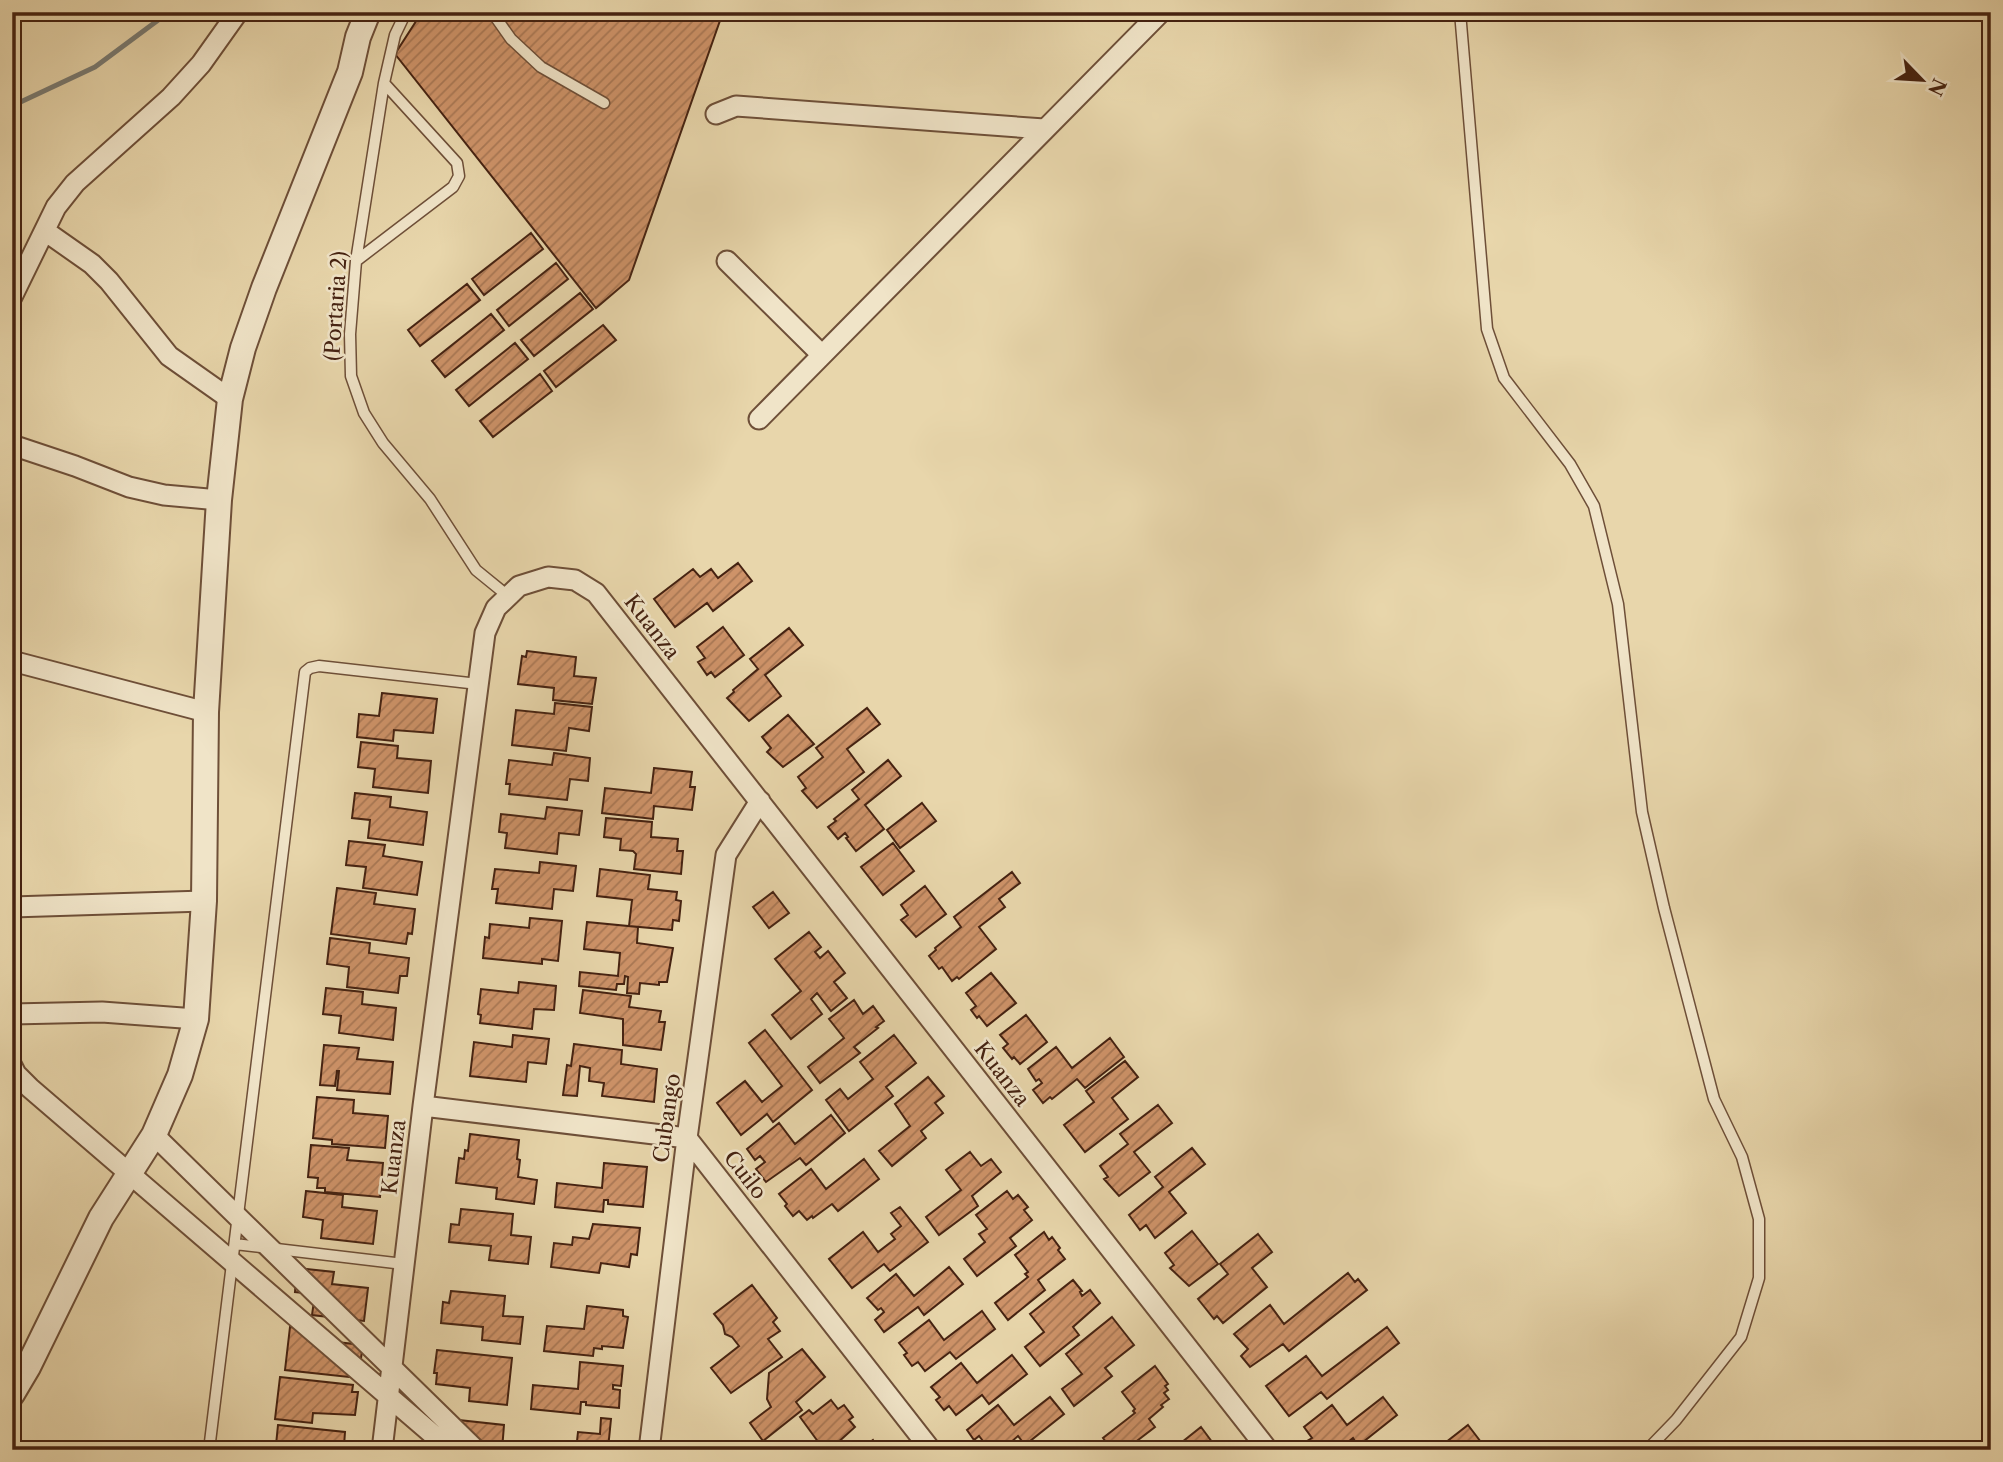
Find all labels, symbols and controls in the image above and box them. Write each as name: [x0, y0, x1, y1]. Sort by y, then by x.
north arrow: [1888, 46, 1958, 116]
text: N: [1923, 75, 1951, 99]
street label: (Portaria 2): [319, 250, 352, 362]
street label: Kuanza: [619, 589, 686, 665]
street label: Kuanza: [969, 1036, 1036, 1112]
street label: Cubango: [648, 1072, 685, 1164]
street label: Kuanza: [377, 1117, 411, 1196]
street label: Cuilo: [719, 1145, 772, 1204]

